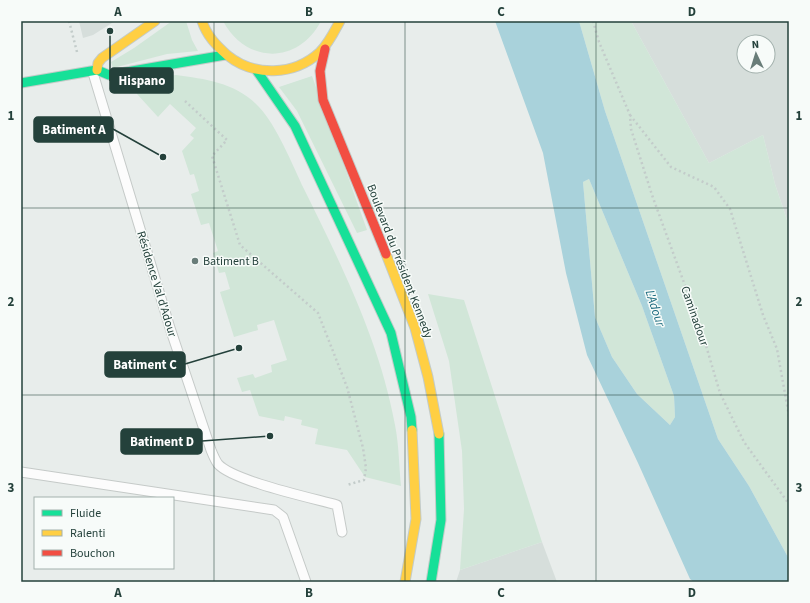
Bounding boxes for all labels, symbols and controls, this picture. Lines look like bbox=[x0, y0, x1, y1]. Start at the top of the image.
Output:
text: A bbox=[113, 3, 122, 21]
text: B bbox=[305, 3, 313, 21]
text: C bbox=[497, 3, 505, 21]
text: D bbox=[688, 3, 696, 21]
north arrow bbox=[736, 34, 776, 74]
text: N bbox=[751, 37, 760, 52]
callout: Hispano bbox=[110, 68, 173, 93]
text: Hispano bbox=[119, 72, 165, 90]
text: 1 bbox=[8, 107, 15, 125]
text: 1 bbox=[796, 107, 803, 125]
callout: Batiment A bbox=[34, 117, 113, 142]
text: Batiment A bbox=[42, 121, 106, 139]
street label: Boulevard du Président Kennedy bbox=[362, 182, 437, 341]
street label: Résidence Val d'Adour bbox=[132, 229, 181, 340]
place label: Batiment B bbox=[203, 253, 259, 270]
marker: Batiment B bbox=[190, 256, 200, 266]
street label: Caminadour bbox=[676, 284, 713, 349]
water label: L'Adour bbox=[641, 287, 670, 330]
text: 2 bbox=[8, 293, 15, 311]
text: 2 bbox=[796, 293, 803, 311]
callout: Batiment C bbox=[105, 352, 185, 377]
text: Batiment C bbox=[113, 356, 177, 374]
callout: Batiment D bbox=[121, 429, 202, 454]
text: Batiment D bbox=[130, 433, 194, 451]
text: 3 bbox=[8, 479, 15, 497]
text: 3 bbox=[796, 479, 803, 497]
legend bbox=[34, 497, 174, 569]
text: Fluide bbox=[70, 505, 101, 522]
text: Ralenti bbox=[70, 525, 105, 542]
text: Bouchon bbox=[70, 545, 115, 562]
text: A bbox=[113, 584, 122, 602]
text: B bbox=[305, 584, 313, 602]
text: C bbox=[497, 584, 505, 602]
text: D bbox=[688, 584, 696, 602]

